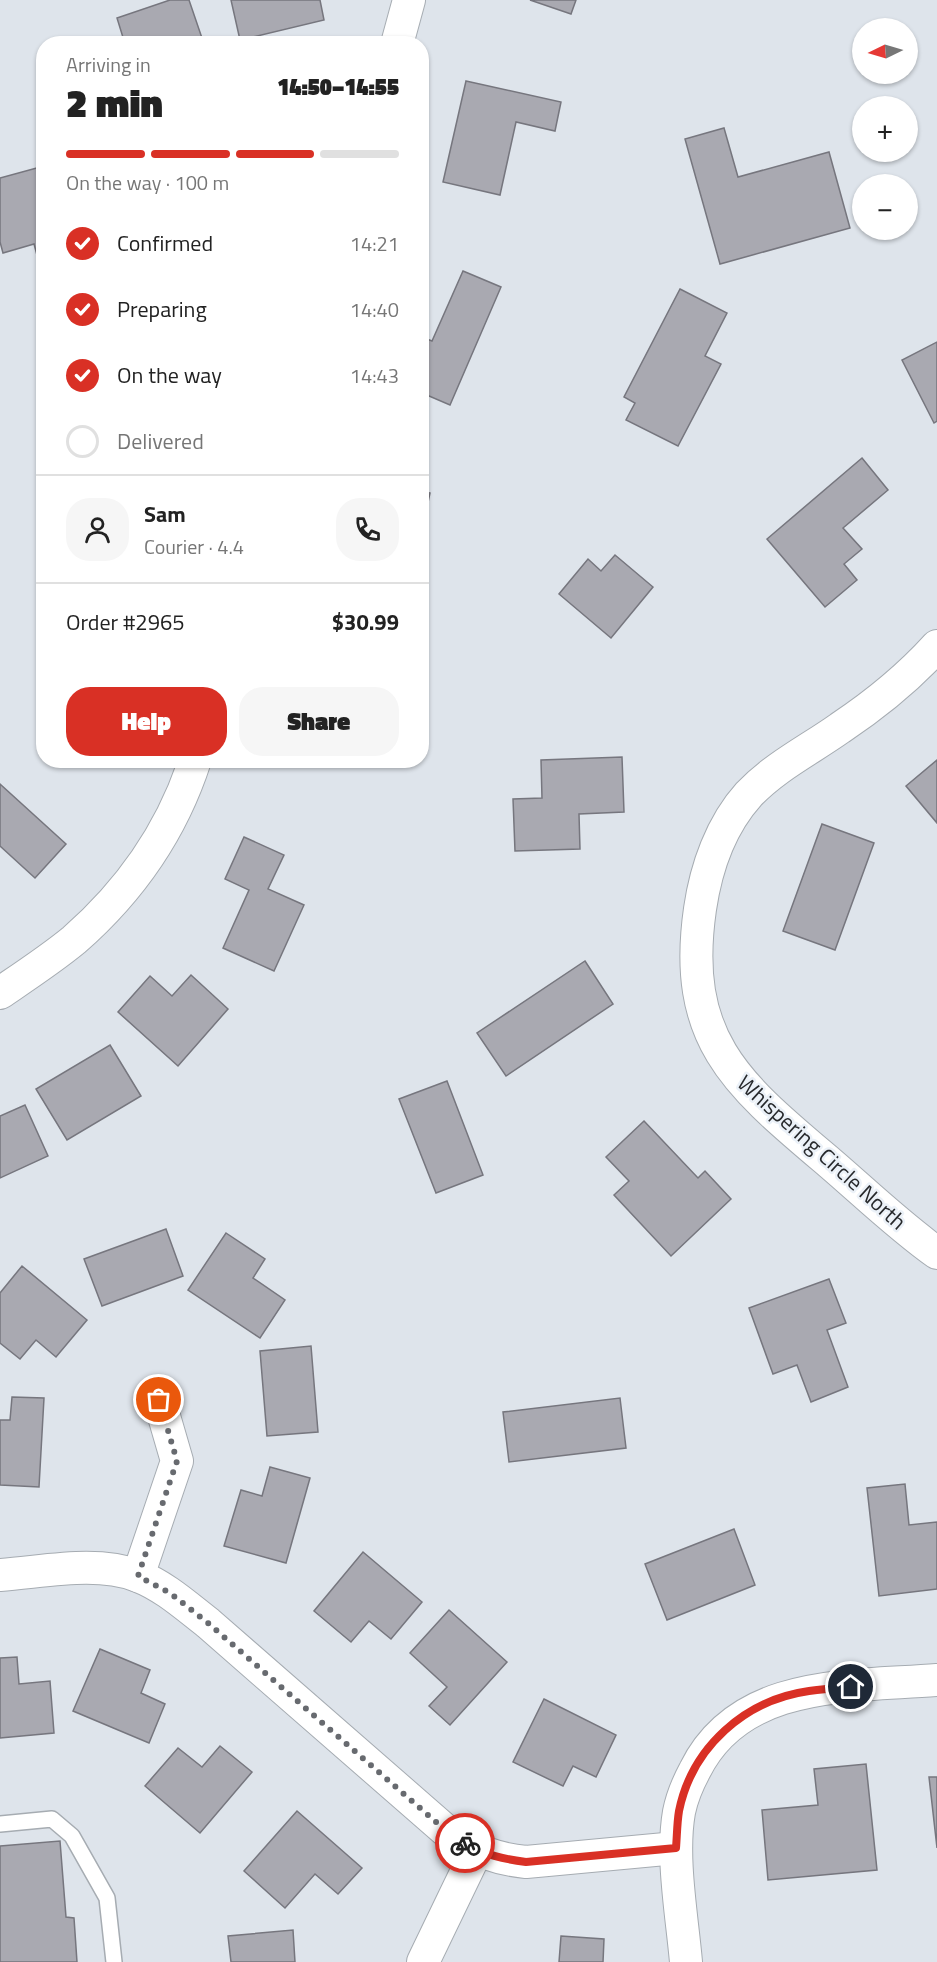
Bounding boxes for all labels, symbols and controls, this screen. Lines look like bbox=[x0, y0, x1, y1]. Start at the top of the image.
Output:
north arrow bbox=[852, 18, 918, 84]
map controls bbox=[852, 18, 918, 240]
text: Arriving in bbox=[66, 49, 151, 80]
text: 14:50–14:55 bbox=[277, 70, 399, 104]
text: 2 min bbox=[66, 73, 163, 132]
button: + bbox=[852, 96, 918, 162]
text: On the way · 100 m bbox=[66, 167, 229, 198]
button: − bbox=[852, 174, 918, 240]
text: Confirmed bbox=[117, 226, 213, 260]
icon: check bbox=[66, 227, 99, 260]
text: 14:21 bbox=[350, 228, 399, 259]
text: Preparing bbox=[117, 292, 207, 326]
icon: check bbox=[66, 293, 99, 326]
text: 14:40 bbox=[350, 294, 399, 325]
text: On the way bbox=[117, 358, 222, 392]
icon: check bbox=[66, 359, 99, 392]
text: 14:43 bbox=[350, 360, 399, 391]
text: Delivered bbox=[117, 424, 204, 458]
text: Sam bbox=[144, 497, 186, 531]
button: person bbox=[66, 498, 129, 561]
button: phone bbox=[336, 498, 399, 561]
text: Courier · 4.4 bbox=[144, 531, 244, 562]
text: Order #2965 bbox=[66, 605, 185, 639]
text: $30.99 bbox=[332, 605, 399, 639]
button: Help bbox=[66, 687, 227, 756]
button: Share bbox=[239, 687, 399, 756]
street label: Whispering Circle North bbox=[730, 1067, 914, 1237]
pin bbox=[133, 1374, 184, 1425]
icon: bag bbox=[142, 1383, 175, 1416]
pin bbox=[825, 1661, 876, 1712]
icon: home bbox=[834, 1670, 867, 1703]
courier bbox=[435, 1813, 495, 1873]
icon: bike bbox=[449, 1827, 482, 1860]

